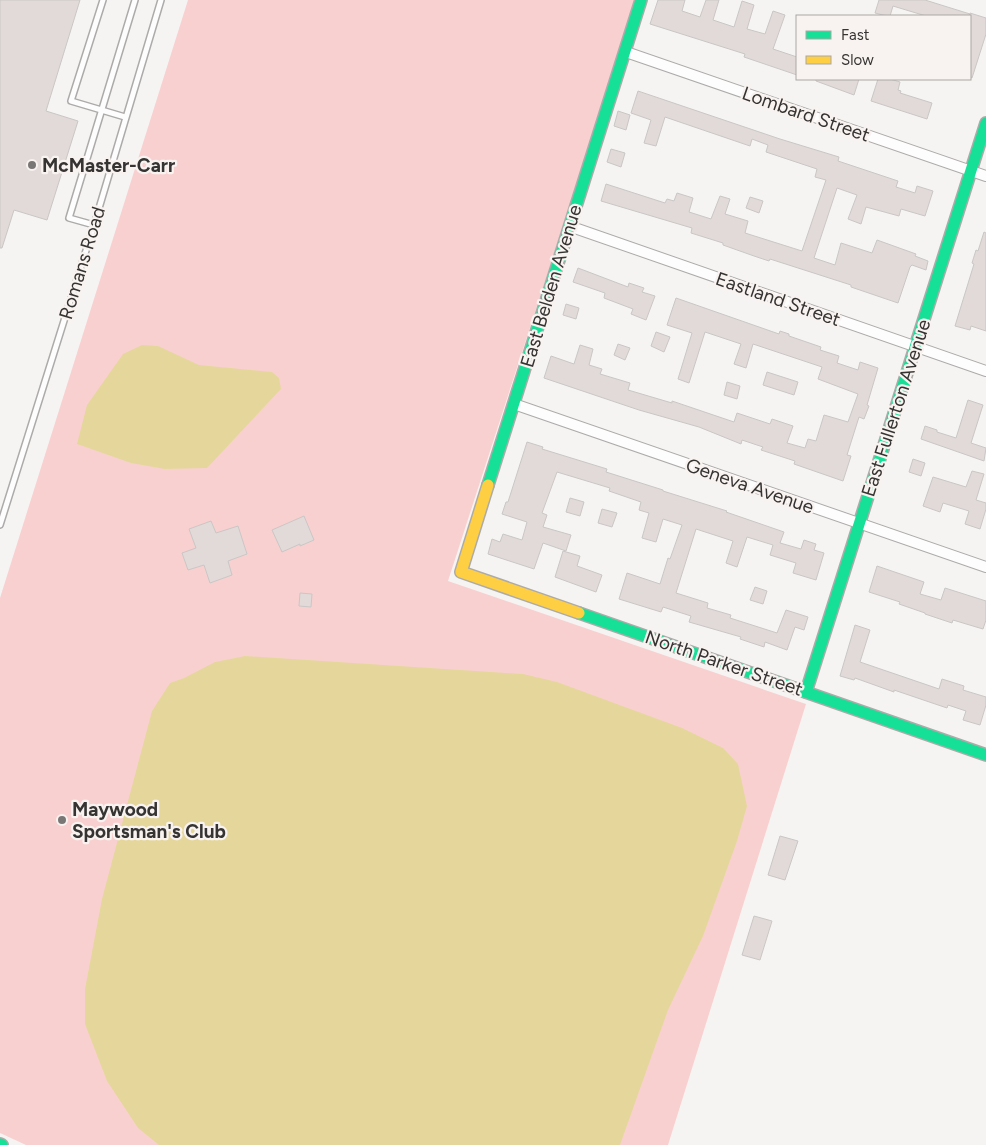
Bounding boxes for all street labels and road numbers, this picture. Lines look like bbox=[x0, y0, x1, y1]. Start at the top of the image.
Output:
street label: Lombard Street bbox=[739, 81, 873, 147]
street label: East Belden Avenue bbox=[515, 202, 587, 370]
street label: Romans Road bbox=[54, 204, 110, 322]
street label: Eastland Street bbox=[713, 267, 843, 331]
street label: East Fullerton Avenue bbox=[856, 316, 936, 500]
street label: Geneva Avenue bbox=[683, 453, 817, 519]
street label: North Parker Street bbox=[642, 625, 806, 701]

